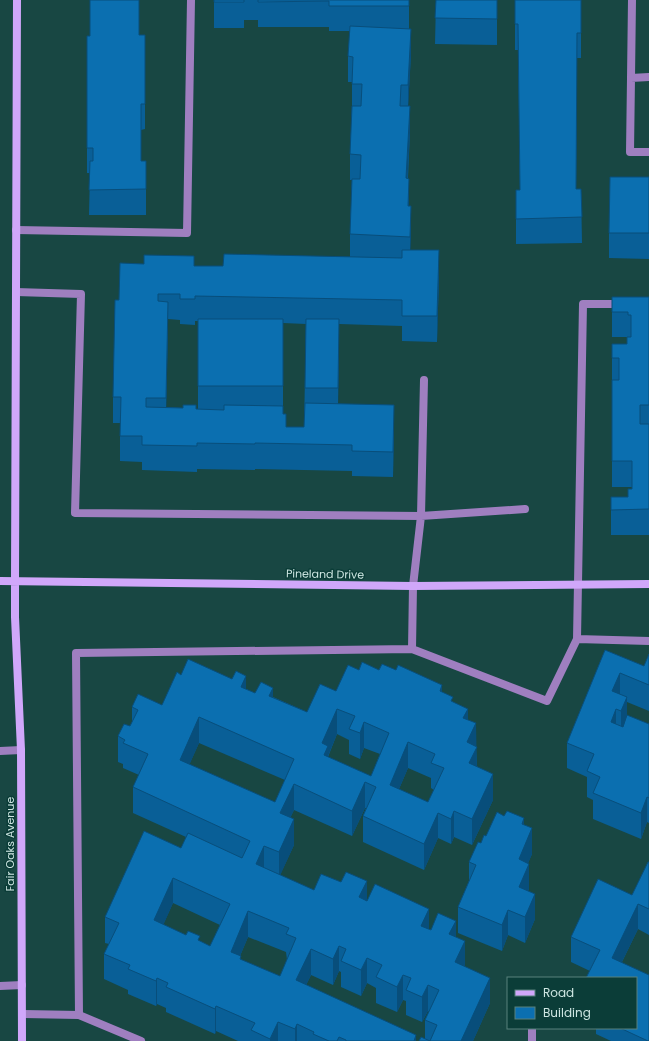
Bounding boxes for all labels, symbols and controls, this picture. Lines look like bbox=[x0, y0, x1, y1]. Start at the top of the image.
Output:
street label: Pineland Drive bbox=[286, 565, 364, 583]
street label: Fair Oaks Avenue bbox=[2, 797, 18, 891]
legend bbox=[507, 977, 637, 1029]
text: Road bbox=[543, 984, 574, 1001]
text: Building bbox=[543, 1004, 591, 1021]

